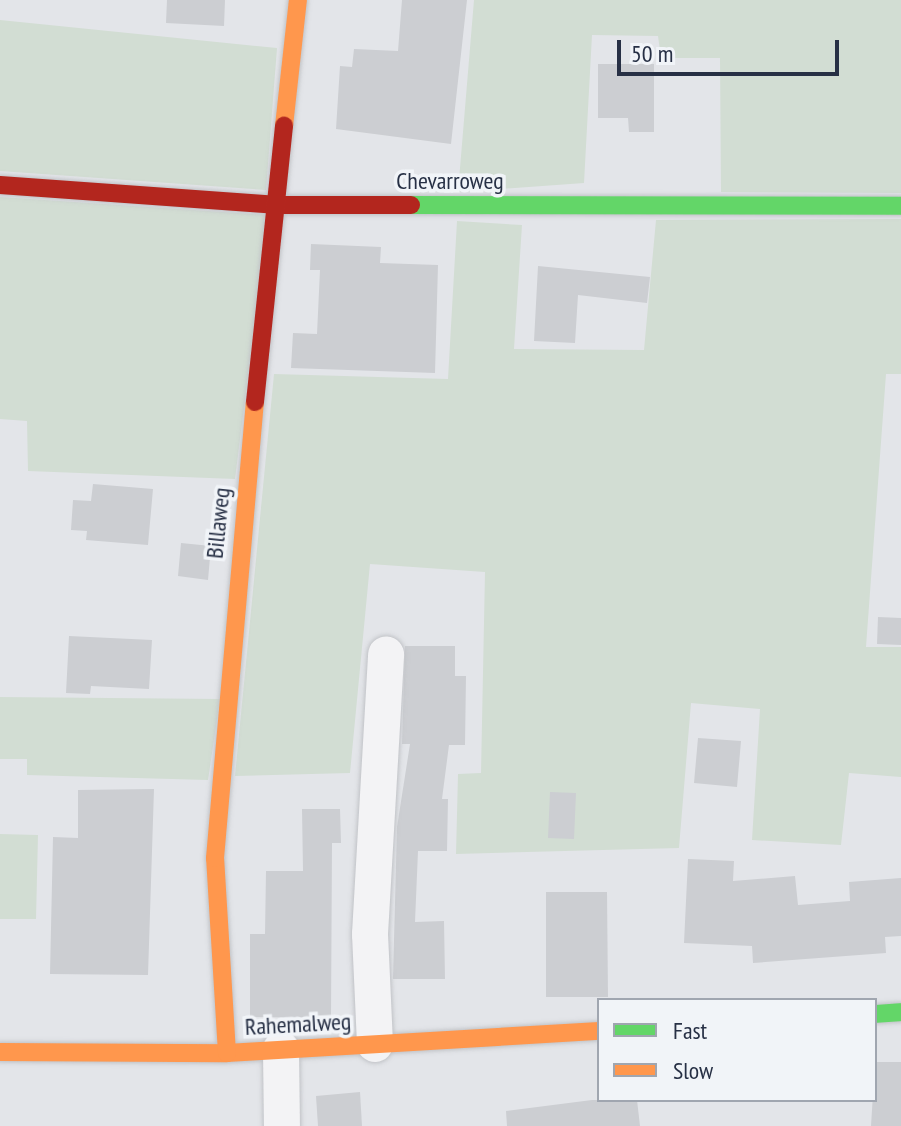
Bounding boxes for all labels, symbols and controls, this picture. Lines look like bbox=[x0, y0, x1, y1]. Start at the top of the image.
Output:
scale bar bbox=[621, 24, 843, 74]
text: 50 m bbox=[631, 38, 673, 69]
street label: Chevarroweg bbox=[396, 167, 504, 195]
street label: Billaweg bbox=[200, 486, 236, 560]
legend bbox=[597, 998, 877, 1102]
street label: Rahemalweg bbox=[244, 1007, 352, 1041]
text: Fast bbox=[673, 1015, 707, 1046]
text: Slow bbox=[673, 1055, 713, 1086]

